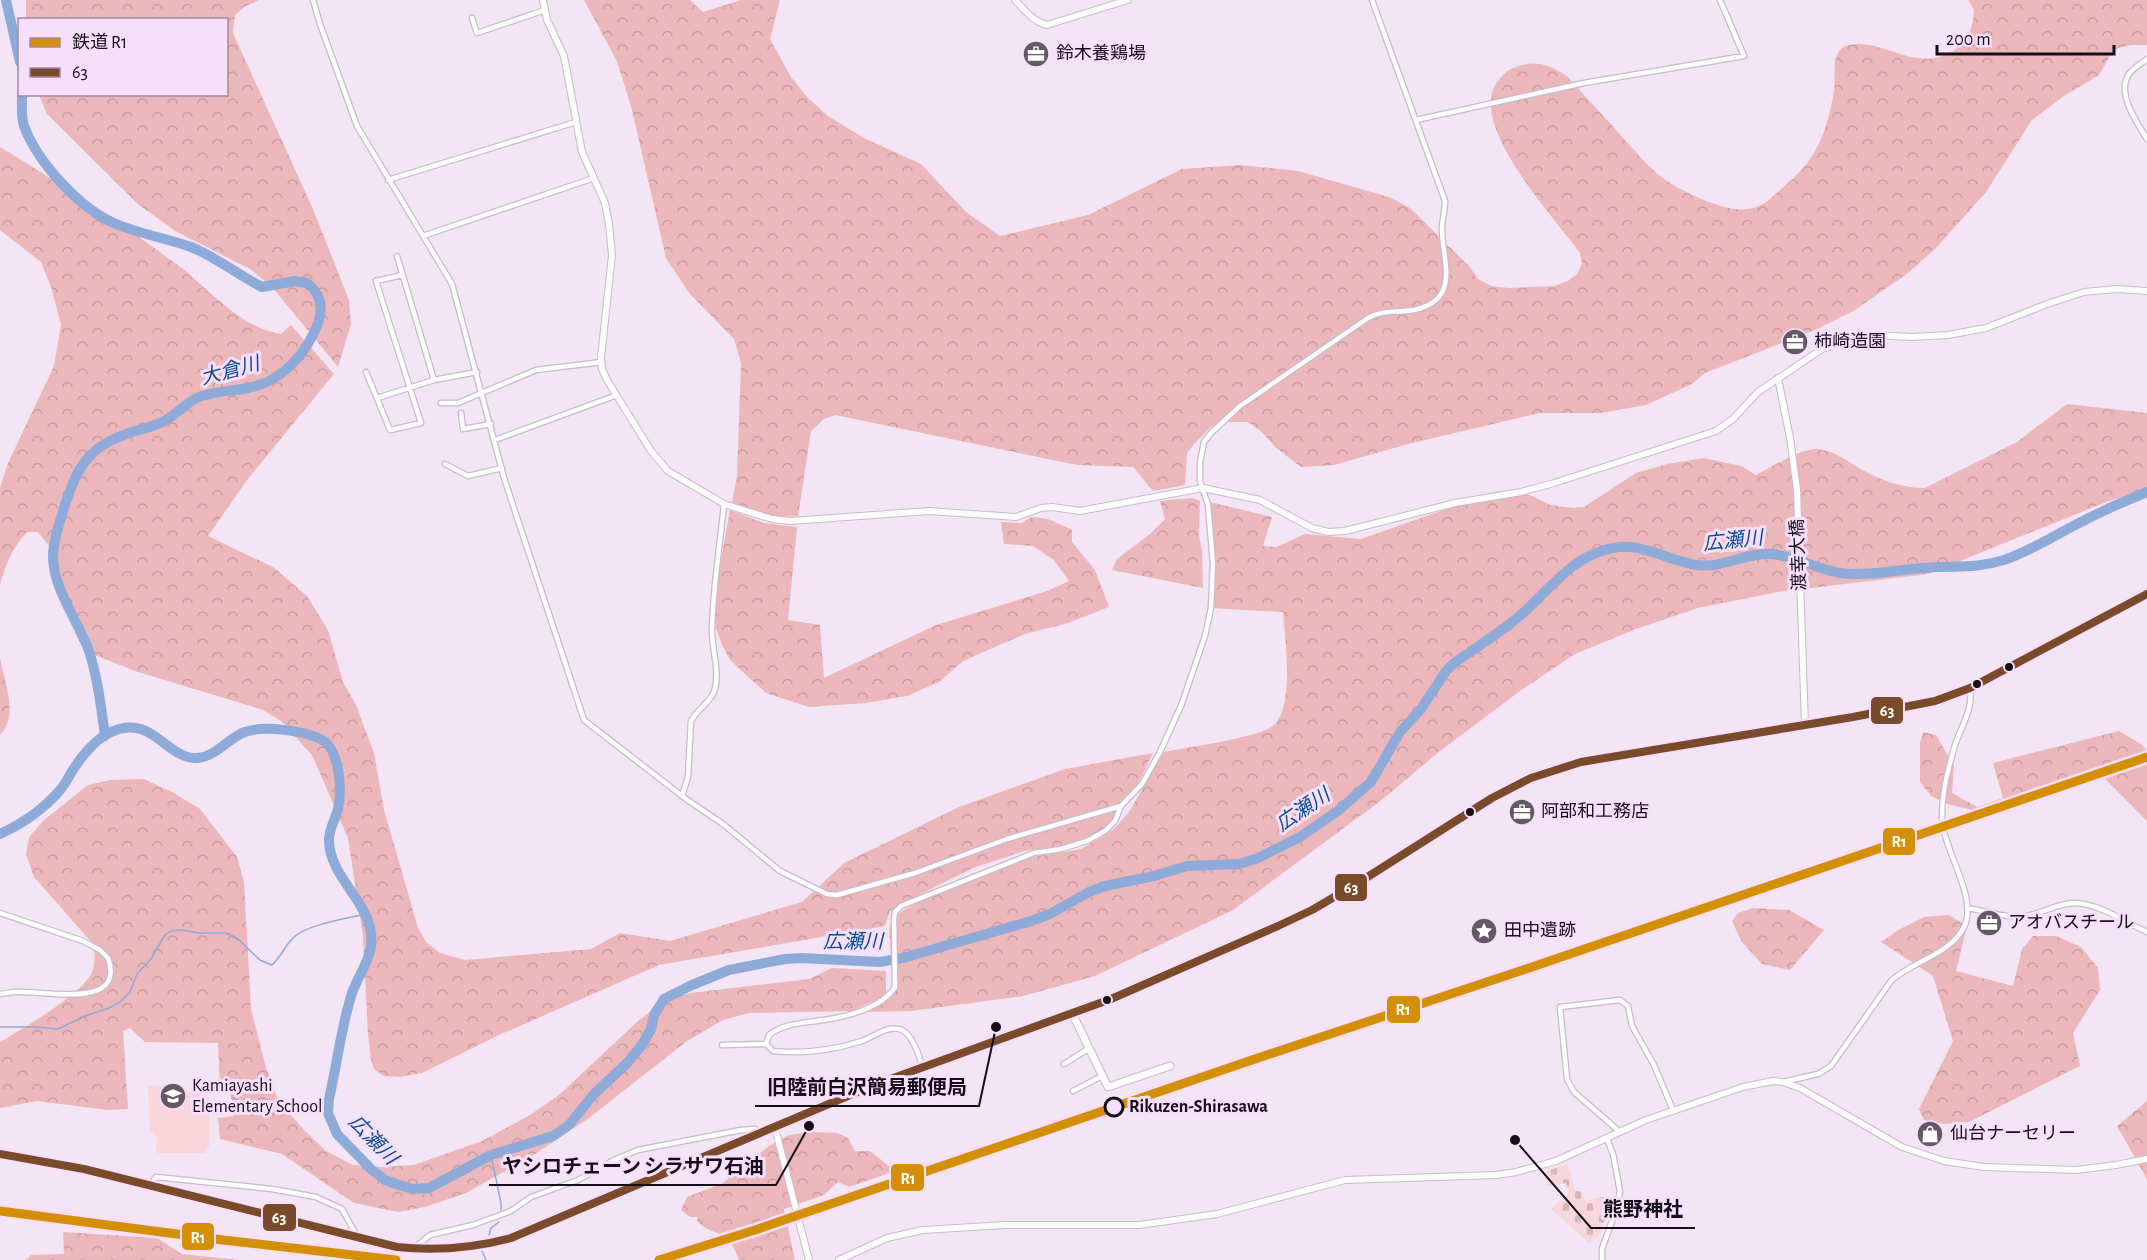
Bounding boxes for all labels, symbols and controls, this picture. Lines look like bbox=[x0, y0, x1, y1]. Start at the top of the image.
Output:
legend bbox=[18, 18, 228, 96]
scale bar bbox=[1937, 18, 2114, 56]
text: 200 m bbox=[1946, 31, 1991, 49]
text: 鉄道 R1 bbox=[72, 32, 127, 52]
office icon: 鈴木養鶏場 bbox=[1021, 39, 1051, 69]
place label: 鈴木養鶏場 bbox=[1056, 43, 1146, 63]
text: 63 bbox=[72, 64, 88, 82]
office icon: 柿崎造園 bbox=[1780, 327, 1810, 357]
place label: 柿崎造園 bbox=[1814, 332, 1886, 351]
water label: 大倉川 bbox=[198, 352, 263, 388]
street label: 渡幸大橋 bbox=[1788, 519, 1809, 591]
water label: 広瀬川 bbox=[1702, 527, 1766, 554]
unlabelled marker bbox=[2003, 661, 2015, 673]
unlabelled marker bbox=[1971, 678, 1983, 690]
line badge: 63 bbox=[1870, 696, 1904, 725]
text: 63 bbox=[1880, 703, 1894, 719]
water label: 広瀬川 bbox=[1272, 783, 1335, 835]
office icon: 阿部和工務店 bbox=[1507, 797, 1537, 827]
place label: 阿部和工務店 bbox=[1541, 801, 1649, 821]
unlabelled marker bbox=[1464, 806, 1476, 818]
line badge: R1 bbox=[1882, 827, 1916, 856]
text: R1 bbox=[1891, 834, 1907, 850]
line badge: 63 bbox=[1334, 873, 1368, 902]
text: 63 bbox=[1344, 880, 1358, 896]
office icon: アオバスチール bbox=[1974, 908, 2004, 938]
place label: アオバスチール bbox=[2008, 913, 2134, 932]
place icon: 田中遺跡 bbox=[1469, 916, 1499, 946]
place label: 田中遺跡 bbox=[1504, 921, 1576, 940]
water label: 広瀬川 bbox=[823, 931, 885, 952]
unlabelled marker bbox=[1101, 994, 1113, 1006]
line badge: R1 bbox=[1386, 995, 1421, 1024]
text: R1 bbox=[1395, 1002, 1411, 1018]
callout: 旧陸前白沢簡易郵便局 bbox=[755, 1068, 979, 1106]
text: 旧陸前白沢簡易郵便局 bbox=[767, 1076, 967, 1098]
place label: Kamiayashi Elementary School bbox=[192, 1077, 323, 1116]
school or university icon: Kamiayashi Elementary School bbox=[158, 1081, 188, 1111]
marker: Rikuzen-Shirasawa bbox=[1104, 1097, 1124, 1117]
place label: Rikuzen-Shirasawa bbox=[1129, 1098, 1268, 1116]
water label: 広瀬川 bbox=[345, 1111, 403, 1170]
shop icon: 仙台ナーセリー bbox=[1915, 1119, 1945, 1149]
place label: 仙台ナーセリー bbox=[1950, 1123, 2076, 1143]
callout: ヤシロチェーン シラサワ石油 bbox=[489, 1147, 776, 1185]
text: ヤシロチェーン シラサワ石油 bbox=[502, 1156, 764, 1177]
line badge: R1 bbox=[890, 1163, 925, 1192]
text: R1 bbox=[900, 1171, 916, 1187]
callout: 熊野神社 bbox=[1591, 1190, 1695, 1228]
text: 熊野神社 bbox=[1603, 1198, 1683, 1220]
line badge: 63 bbox=[262, 1203, 297, 1232]
text: 63 bbox=[272, 1210, 286, 1226]
line badge: R1 bbox=[181, 1222, 215, 1251]
text: R1 bbox=[190, 1230, 206, 1246]

